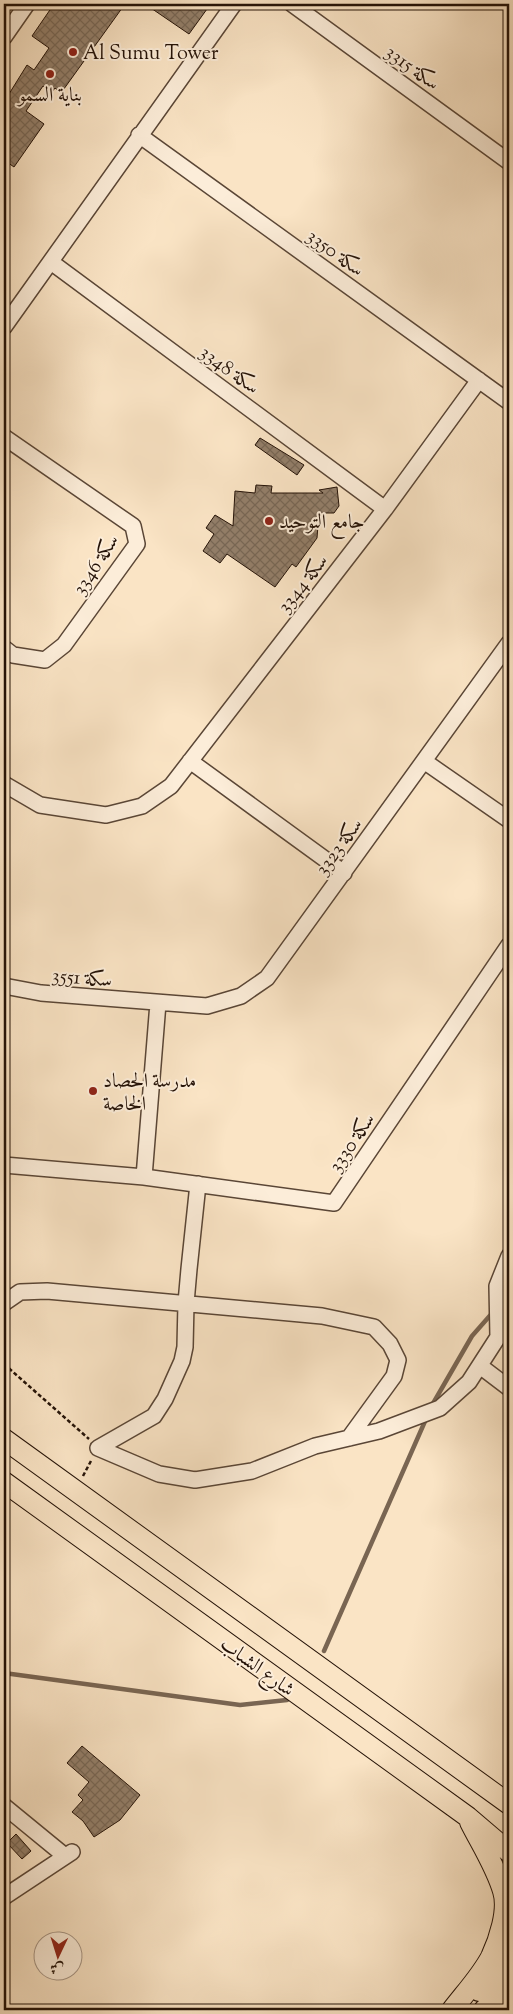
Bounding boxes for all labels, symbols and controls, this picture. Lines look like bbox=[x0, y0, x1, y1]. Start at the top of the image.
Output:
street label: سكة 3315 bbox=[378, 39, 445, 99]
place label: Al Sumu Tower bbox=[83, 40, 219, 69]
marker: Al Sumu Tower bbox=[67, 46, 79, 58]
marker: بناية السمو bbox=[44, 68, 56, 80]
place label: بناية السمو bbox=[16, 82, 82, 111]
street label: سكة 3350 bbox=[300, 223, 369, 285]
street label: سكة 3348 bbox=[193, 339, 265, 403]
place label: جامع التوحيد bbox=[279, 509, 365, 539]
marker: جامع التوحيد bbox=[263, 515, 275, 527]
street label: سكة 3346 bbox=[67, 529, 128, 602]
street label: سكة 3344 bbox=[272, 549, 336, 620]
street label: سكة 3323 bbox=[309, 813, 371, 882]
street label: سكة 3551 bbox=[50, 962, 113, 997]
place label: مدرسة الحصاد الخاصة bbox=[103, 1068, 196, 1120]
marker: مدرسة الحصاد الخاصة bbox=[87, 1085, 99, 1097]
street label: سكة 3330 bbox=[323, 1108, 384, 1179]
street label: شارع الشباب bbox=[213, 1631, 300, 1706]
north arrow bbox=[32, 1932, 82, 1982]
text: ش bbox=[49, 1957, 65, 1977]

